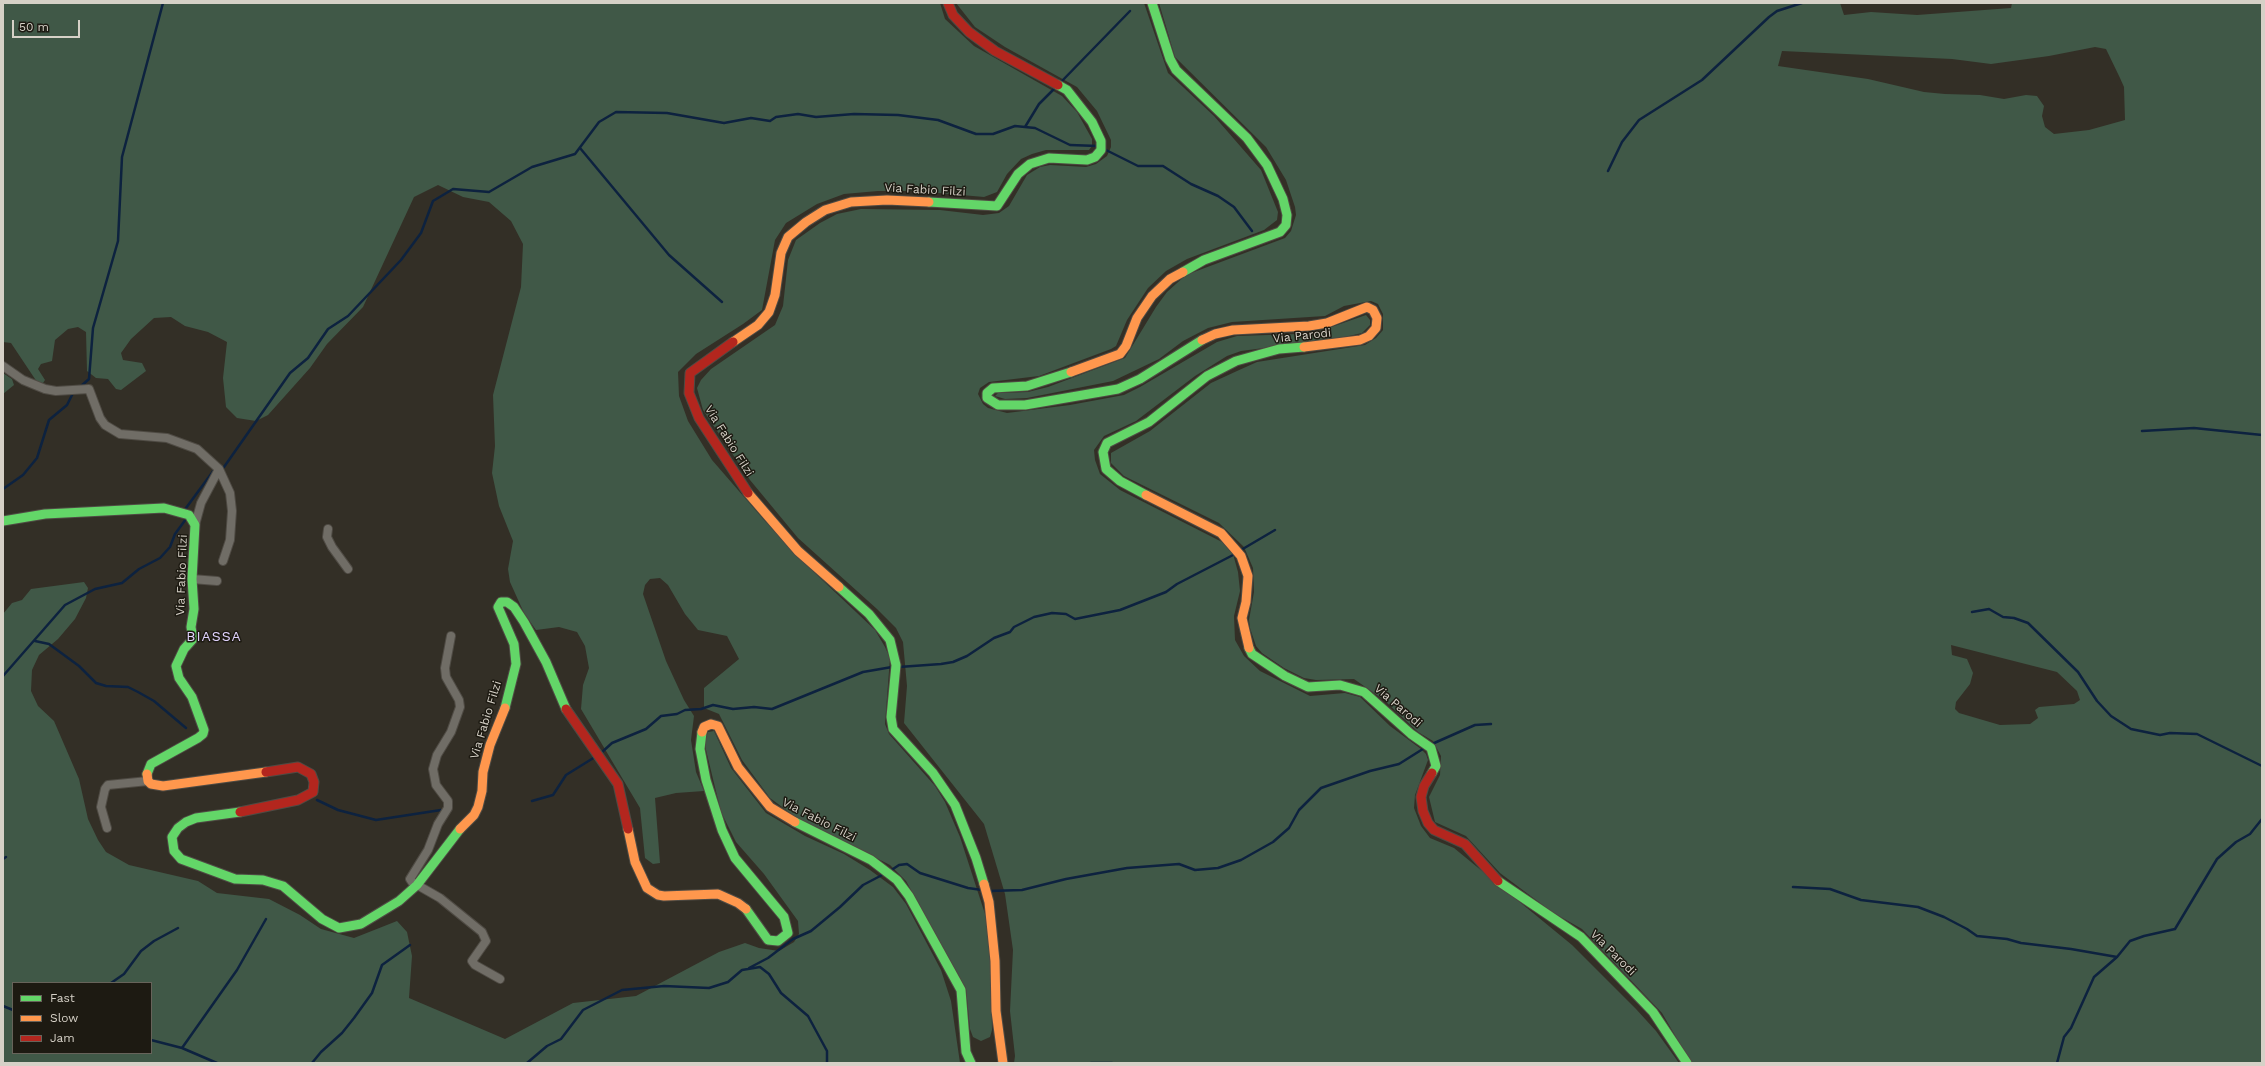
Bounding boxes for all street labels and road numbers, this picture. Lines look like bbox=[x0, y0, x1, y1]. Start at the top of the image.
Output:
street label: Via Fabio Filzi bbox=[884, 181, 966, 199]
street label: Via Parodi bbox=[1272, 326, 1332, 346]
street label: Via Fabio Filzi bbox=[701, 403, 757, 479]
street label: Via Fabio Filzi bbox=[173, 534, 191, 616]
street label: Via Fabio Filzi bbox=[467, 679, 505, 761]
street label: Via Parodi bbox=[1371, 681, 1425, 731]
street label: Via Fabio Filzi bbox=[780, 795, 858, 845]
street label: Via Parodi bbox=[1587, 927, 1639, 979]

